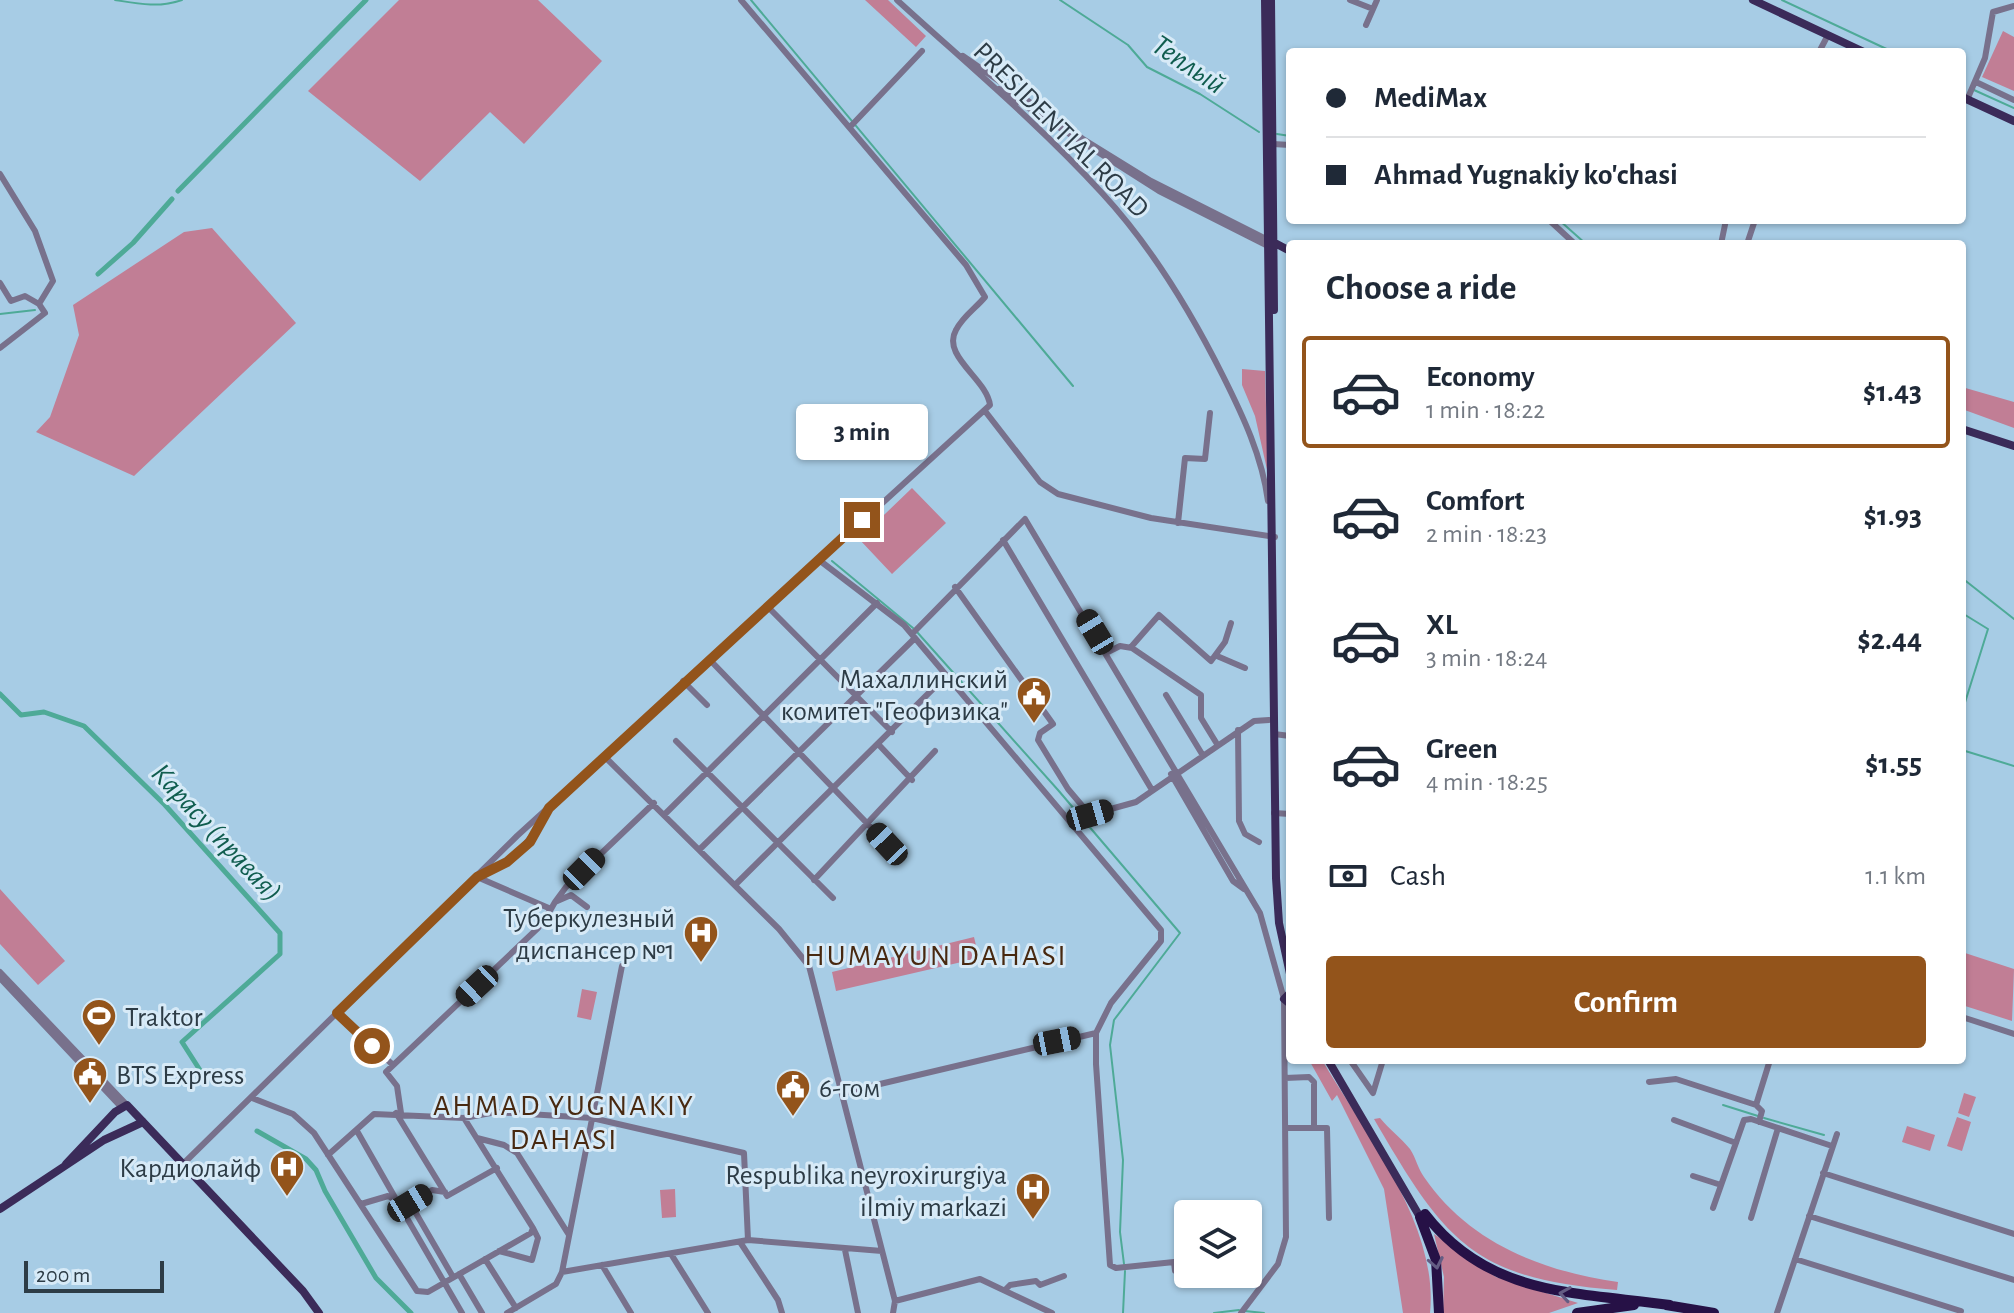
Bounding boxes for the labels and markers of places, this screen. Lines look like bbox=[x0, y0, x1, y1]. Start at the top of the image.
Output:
place label: Махаллинский комитет "Геофизика" bbox=[781, 666, 1008, 726]
public building icon: Махаллинский комитет "Геофизика" bbox=[1015, 675, 1053, 725]
place label: Туберкулезный диспансер №1 bbox=[503, 905, 675, 965]
hospital icon: Туберкулезный диспансер №1 bbox=[682, 914, 720, 964]
sports icon: Traktor bbox=[80, 997, 118, 1047]
place label: Traktor bbox=[125, 1004, 202, 1032]
public building icon: BTS Express bbox=[71, 1055, 109, 1105]
place label: BTS Express bbox=[116, 1062, 244, 1090]
public building icon: 6-гом bbox=[774, 1068, 812, 1118]
place label: 6-гом bbox=[819, 1075, 880, 1103]
hospital icon: Кардиолайф bbox=[268, 1148, 306, 1198]
place label: Кардиолайф bbox=[119, 1155, 261, 1183]
place label: Respublika neyroxirurgiya ilmiy markazi bbox=[725, 1162, 1007, 1222]
hospital icon: Respublika neyroxirurgiya ilmiy markazi bbox=[1014, 1171, 1052, 1221]

